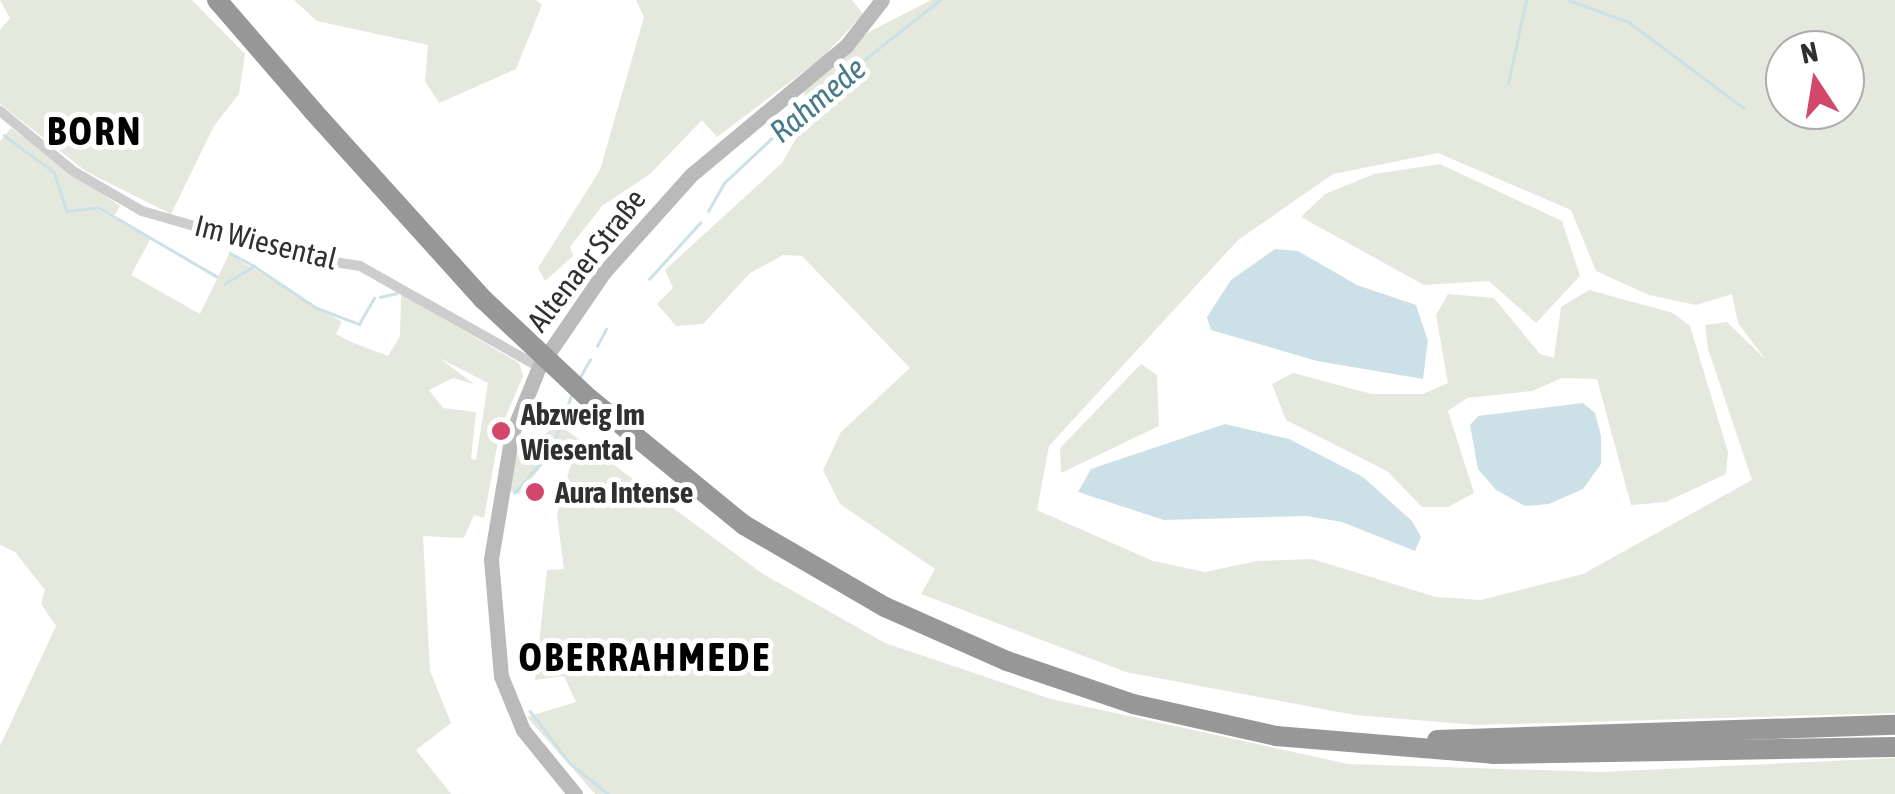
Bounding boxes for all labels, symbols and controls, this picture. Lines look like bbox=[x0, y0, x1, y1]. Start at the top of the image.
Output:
north arrow bbox=[1765, 30, 1865, 130]
text: N bbox=[1798, 35, 1821, 70]
water label: Rahmede bbox=[762, 49, 874, 151]
district label: BORN bbox=[47, 107, 143, 155]
street label: Altenaer Straße bbox=[519, 182, 653, 338]
street label: Im Wiesental bbox=[191, 207, 341, 277]
place label: Abzweig Im Wiesental bbox=[521, 396, 645, 466]
marker: Abzweig Im Wiesental bbox=[490, 420, 512, 442]
place label: Aura Intense bbox=[555, 474, 693, 510]
marker: Aura Intense bbox=[524, 481, 546, 503]
district label: OBERRAHMEDE bbox=[519, 633, 771, 681]

